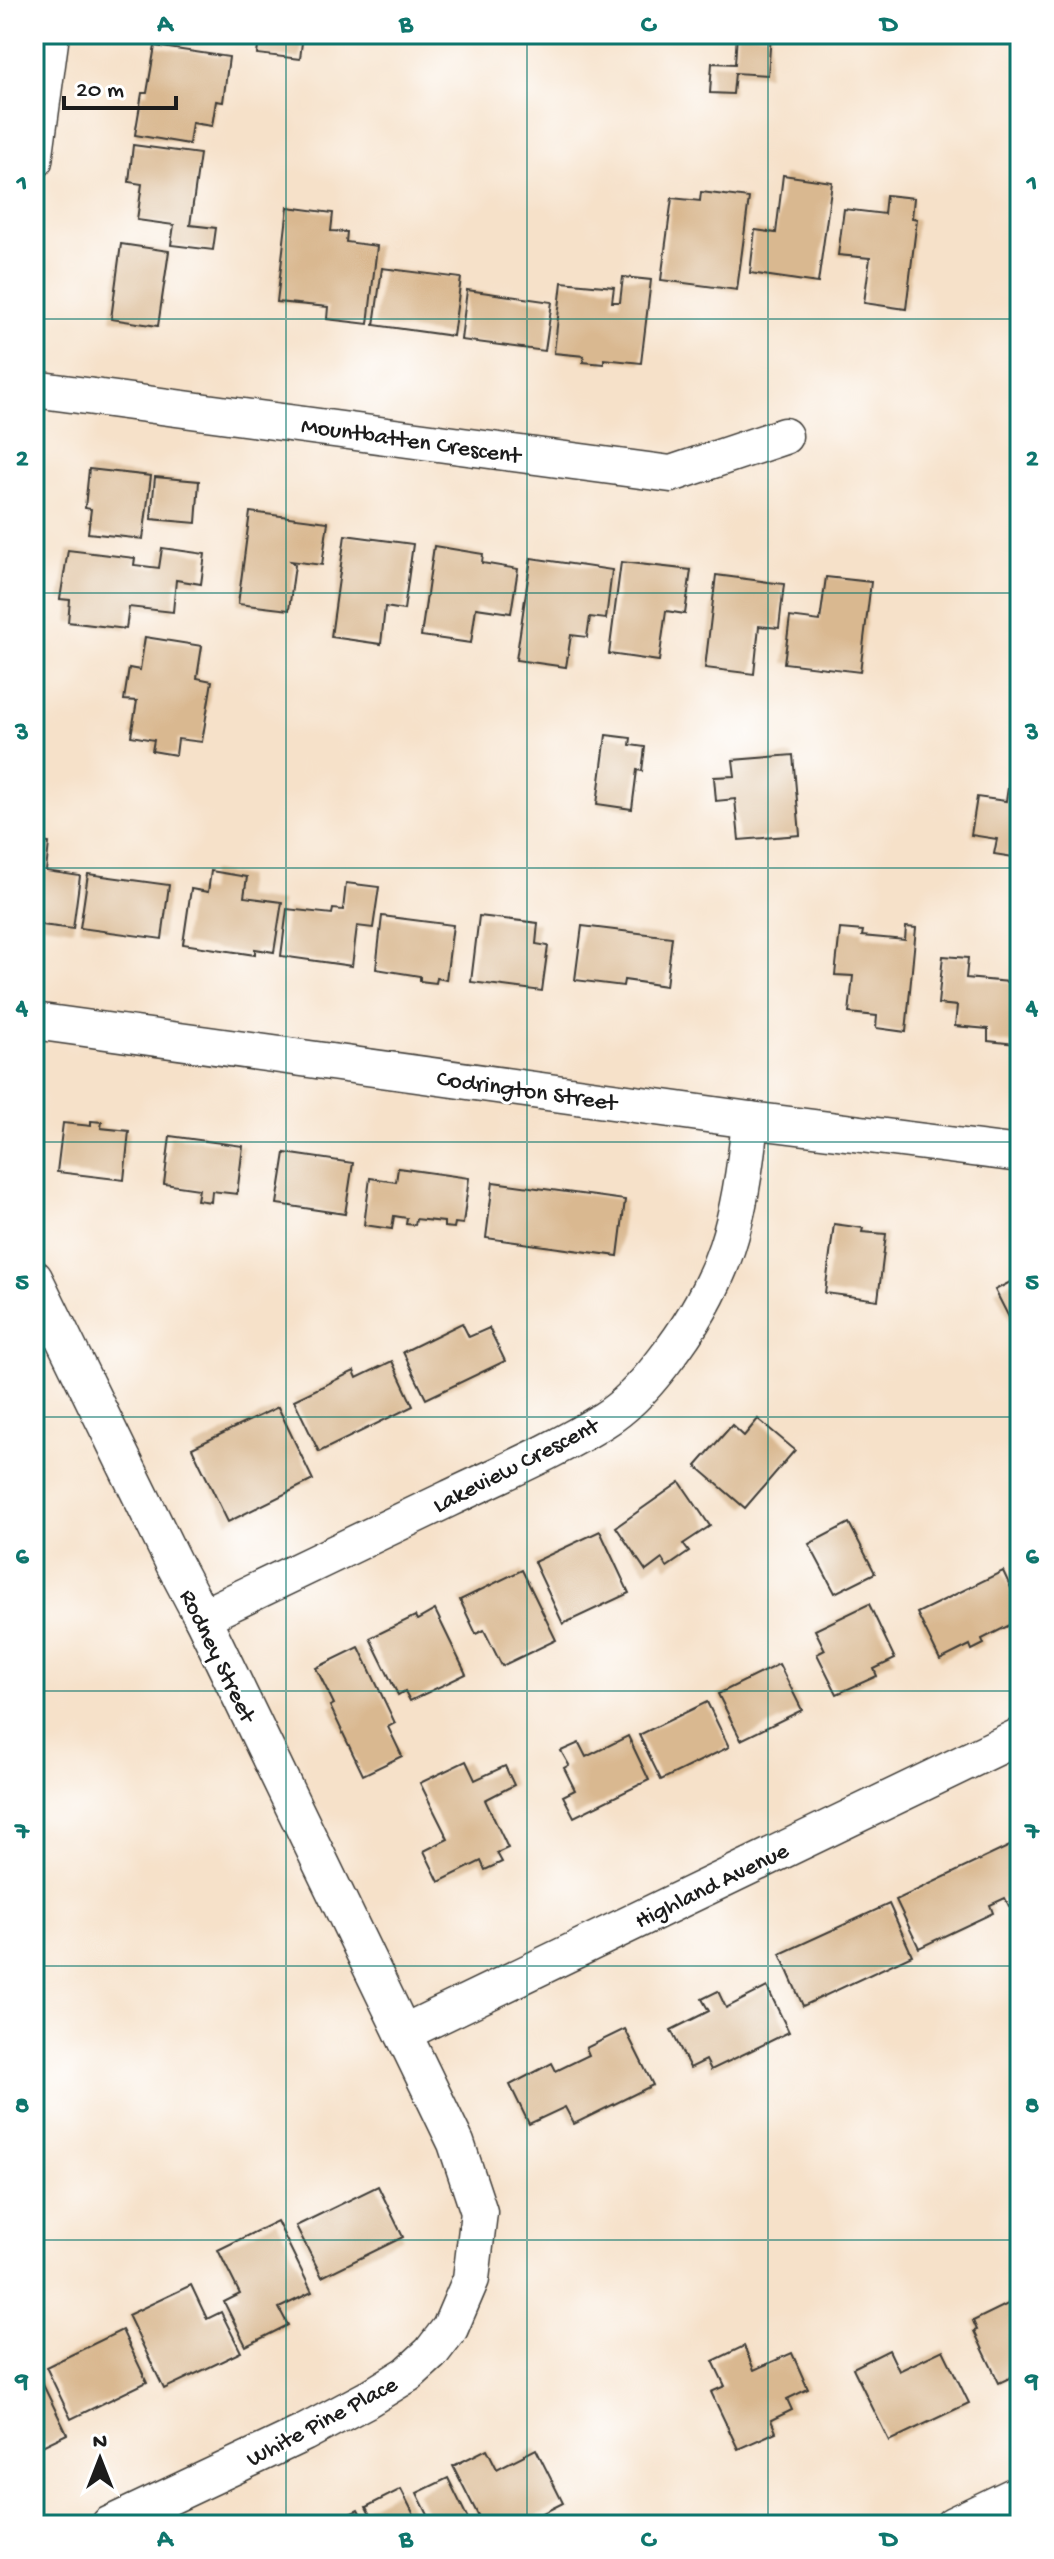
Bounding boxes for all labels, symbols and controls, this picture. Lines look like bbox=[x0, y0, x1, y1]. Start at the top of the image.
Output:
text: A bbox=[156, 11, 174, 42]
text: B bbox=[398, 11, 414, 42]
text: C bbox=[641, 11, 658, 42]
text: D bbox=[879, 11, 899, 42]
scale bar bbox=[64, 60, 176, 110]
text: 20 m bbox=[76, 77, 124, 106]
text: 1 bbox=[16, 170, 27, 201]
text: 1 bbox=[1026, 170, 1037, 201]
street label: Mountbatten Crescent bbox=[299, 413, 524, 473]
text: 2 bbox=[16, 445, 29, 476]
text: 2 bbox=[1026, 445, 1039, 476]
text: 3 bbox=[14, 719, 29, 750]
text: 3 bbox=[1024, 719, 1039, 750]
text: 4 bbox=[15, 994, 29, 1025]
text: 4 bbox=[1025, 994, 1039, 1025]
street label: Codrington Street bbox=[435, 1065, 621, 1120]
text: 5 bbox=[15, 1269, 29, 1300]
text: 5 bbox=[1025, 1269, 1039, 1300]
street label: Lakeview Crescent bbox=[429, 1412, 606, 1521]
text: 6 bbox=[15, 1543, 29, 1574]
text: 6 bbox=[1025, 1543, 1039, 1574]
street label: Rodney Street bbox=[171, 1585, 261, 1730]
text: 7 bbox=[13, 1818, 30, 1849]
text: 7 bbox=[1023, 1818, 1040, 1849]
street label: Highland Avenue bbox=[631, 1837, 795, 1937]
text: 8 bbox=[15, 2092, 29, 2123]
text: 8 bbox=[1025, 2092, 1039, 2123]
text: 9 bbox=[13, 2367, 29, 2398]
text: 9 bbox=[1023, 2367, 1039, 2398]
street label: White Pine Place bbox=[242, 2371, 404, 2475]
north arrow bbox=[60, 2419, 140, 2499]
text: N bbox=[93, 2430, 107, 2456]
text: A bbox=[156, 2526, 174, 2557]
text: B bbox=[398, 2526, 414, 2557]
text: C bbox=[641, 2526, 658, 2557]
text: D bbox=[879, 2526, 899, 2557]

